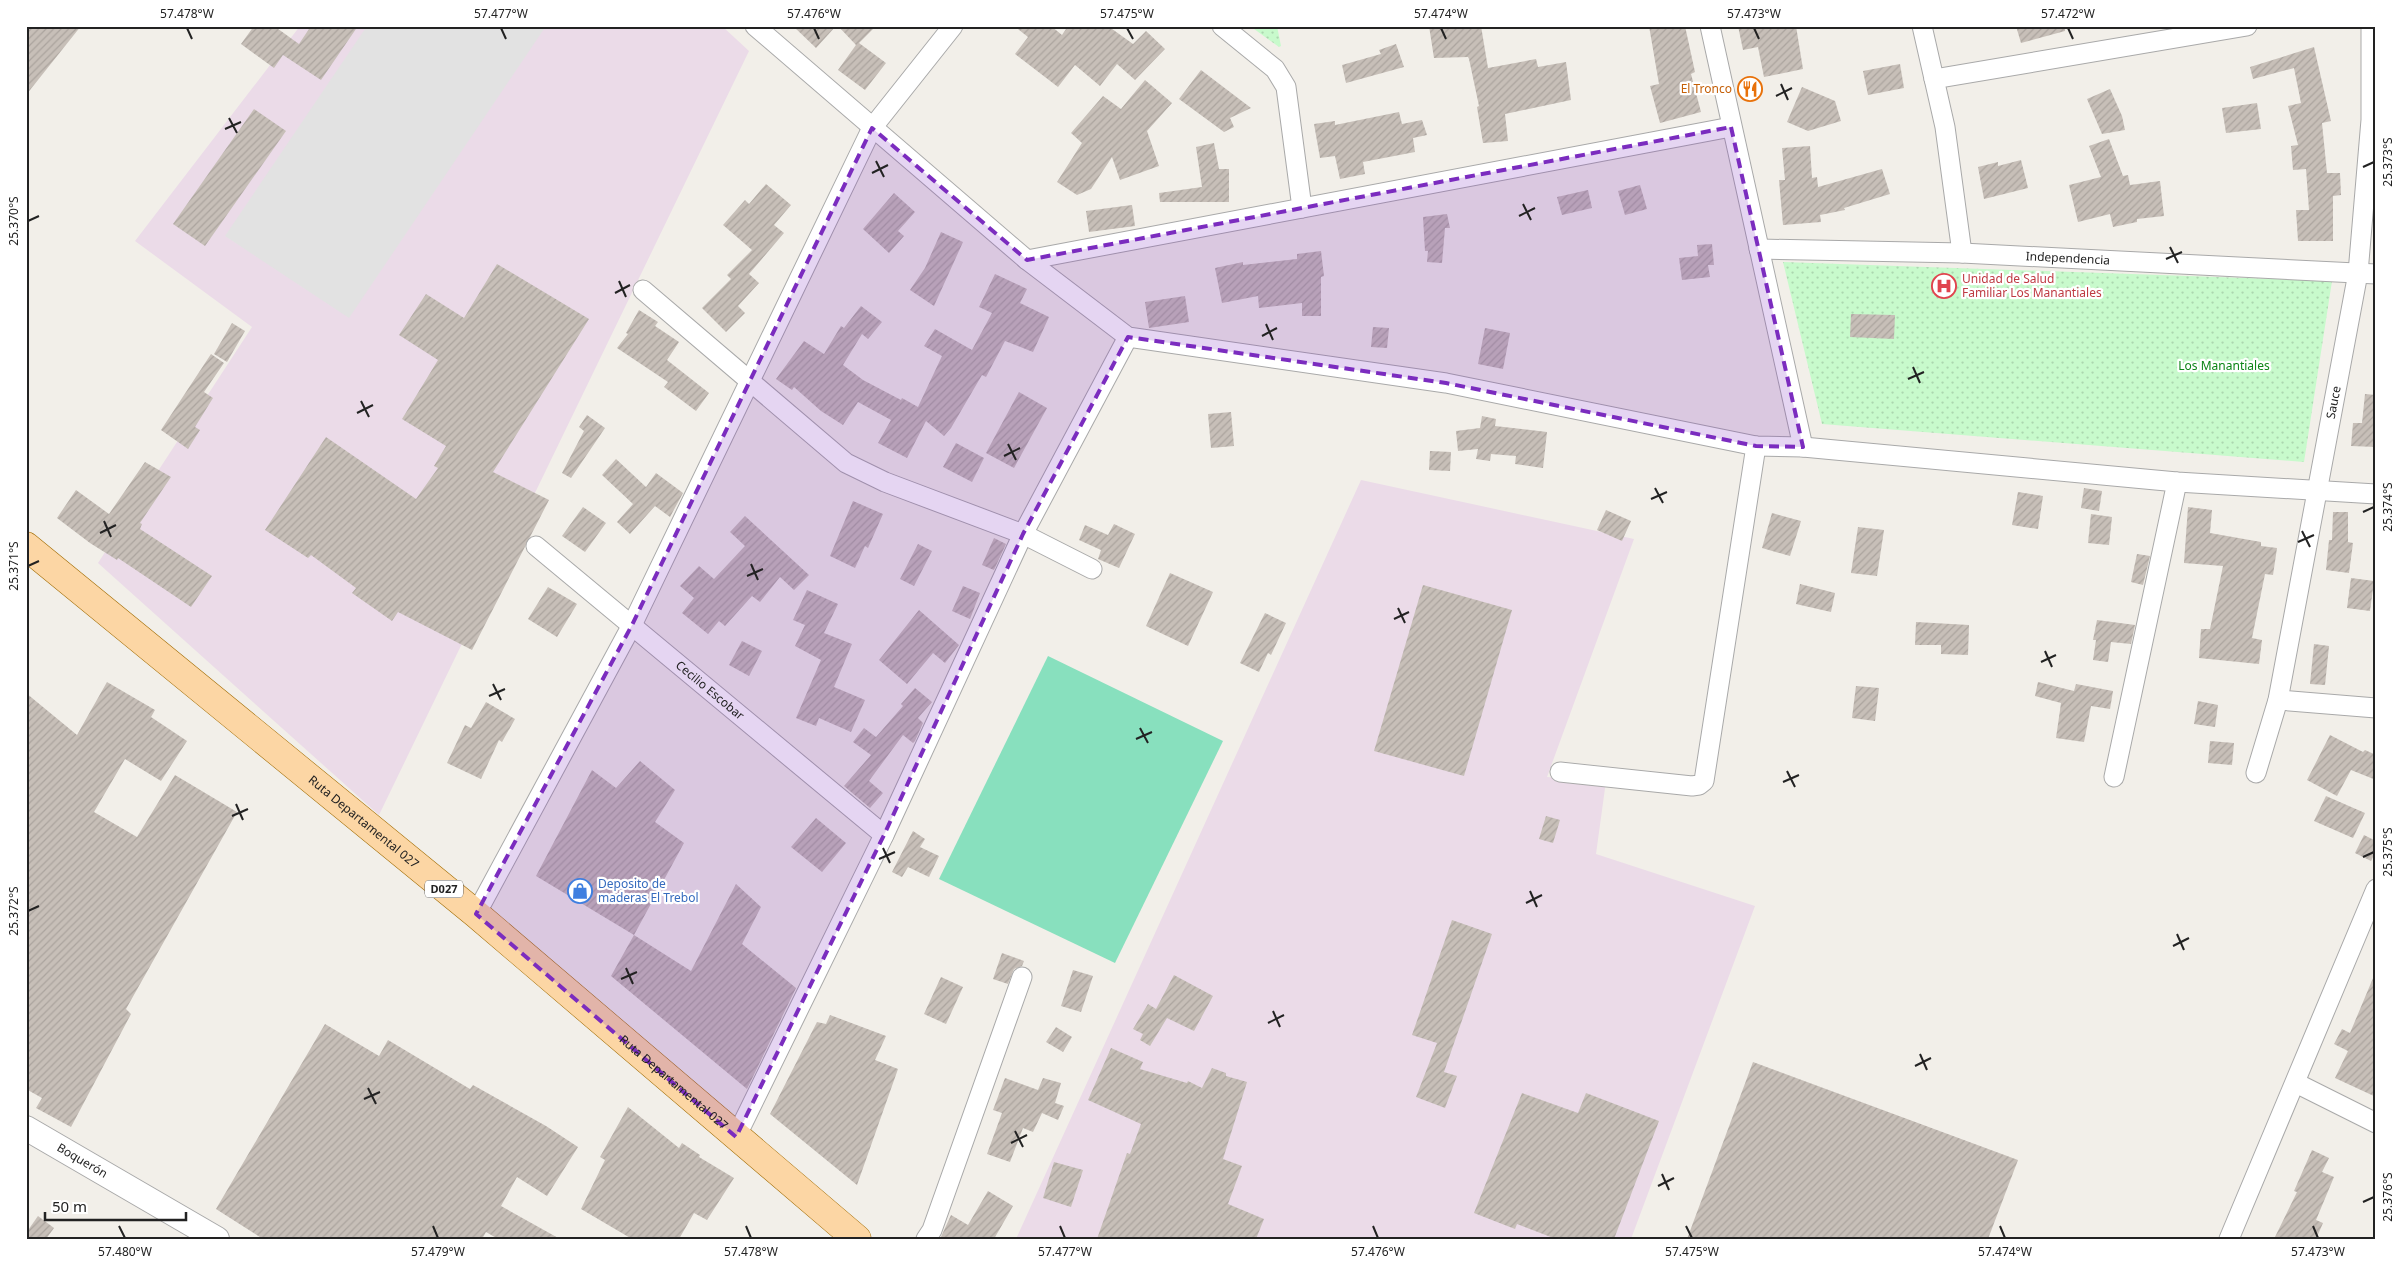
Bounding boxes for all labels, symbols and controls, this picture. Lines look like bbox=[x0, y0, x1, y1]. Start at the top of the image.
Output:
text: 57.478°W bbox=[160, 5, 214, 22]
text: 57.477°W bbox=[474, 5, 528, 22]
text: 57.476°W bbox=[787, 5, 841, 22]
text: 57.475°W bbox=[1100, 5, 1154, 22]
text: 57.474°W bbox=[1414, 5, 1468, 22]
text: 57.473°W bbox=[1727, 5, 1781, 22]
text: 57.472°W bbox=[2041, 5, 2095, 22]
restaurant icon: El Tronco bbox=[1737, 76, 1763, 102]
place label: El Tronco bbox=[1681, 80, 1732, 97]
text: 25.373°S bbox=[2379, 137, 2396, 187]
text: 25.370°S bbox=[5, 196, 22, 246]
street label: Independencia bbox=[2025, 247, 2110, 268]
place label: Unidad de Salud Familiar Los Manantiales bbox=[1962, 270, 2102, 301]
hospital icon: Unidad de Salud Familiar Los Manantiales bbox=[1931, 273, 1957, 299]
park label: Los Manantiales bbox=[2178, 357, 2270, 374]
street label: Sauce bbox=[2322, 384, 2345, 420]
text: 25.374°S bbox=[2379, 482, 2396, 532]
text: 25.371°S bbox=[5, 541, 22, 591]
street label: Cecilio Escobar bbox=[672, 656, 748, 724]
street label: Ruta Departamental 027 bbox=[305, 771, 423, 872]
text: 25.375°S bbox=[2379, 827, 2396, 877]
place label: Deposito de maderas El Trebol bbox=[598, 875, 699, 906]
shop icon: Deposito de maderas El Trebol bbox=[567, 878, 593, 904]
road number: D027 bbox=[425, 881, 463, 898]
text: 25.372°S bbox=[5, 886, 22, 936]
street label: Ruta Departamental 027 bbox=[616, 1031, 732, 1134]
street label: Boquerón bbox=[54, 1139, 111, 1182]
text: 25.376°S bbox=[2379, 1172, 2396, 1222]
scale bar bbox=[45, 1190, 186, 1222]
text: 50 m bbox=[52, 1196, 87, 1216]
text: 57.480°W bbox=[98, 1243, 152, 1260]
text: 57.479°W bbox=[411, 1243, 465, 1260]
text: 57.478°W bbox=[724, 1243, 778, 1260]
text: 57.477°W bbox=[1038, 1243, 1092, 1260]
text: 57.476°W bbox=[1351, 1243, 1405, 1260]
text: 57.475°W bbox=[1665, 1243, 1719, 1260]
text: 57.474°W bbox=[1978, 1243, 2032, 1260]
text: 57.473°W bbox=[2291, 1243, 2345, 1260]

